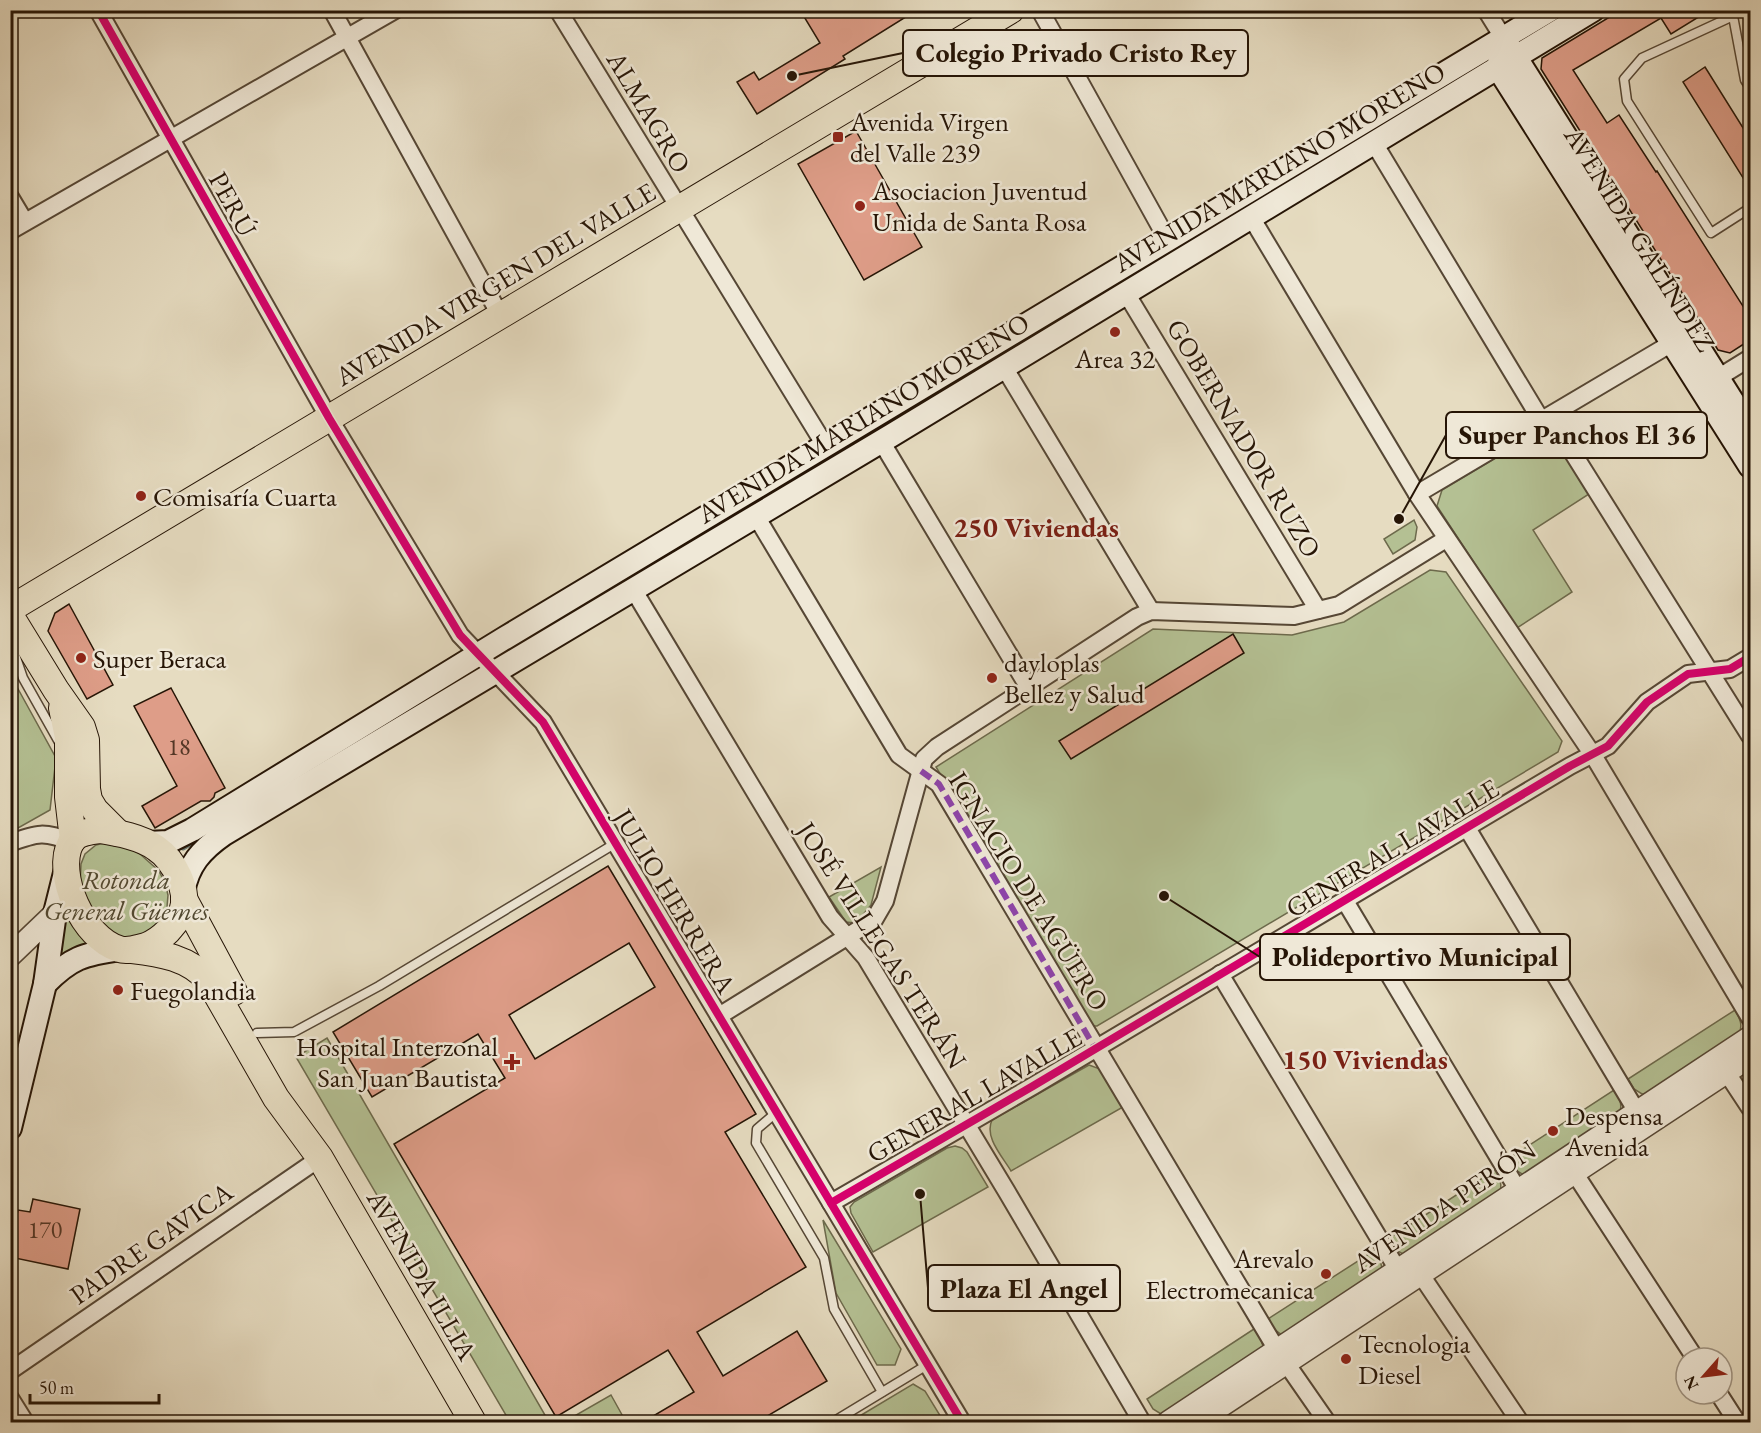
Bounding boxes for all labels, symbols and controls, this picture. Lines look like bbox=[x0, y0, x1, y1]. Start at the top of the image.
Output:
callout: Colegio Privado Cristo Rey bbox=[903, 30, 1248, 76]
text: Colegio Privado Cristo Rey bbox=[916, 34, 1237, 70]
street label: ALMAGRO bbox=[598, 44, 699, 179]
street label: AVENIDA MARIANO MORENO bbox=[1106, 54, 1451, 281]
place label: Avenida Virgen del Valle 239 bbox=[849, 104, 1009, 170]
street label: AVENIDA GALÍNDEZ bbox=[1556, 119, 1723, 358]
marker: Avenida Virgen del Valle 239 bbox=[831, 130, 845, 144]
street label: PERÚ bbox=[201, 165, 265, 243]
place label: Asociacion Juventud Unida de Santa Rosa bbox=[871, 173, 1088, 239]
street label: AVENIDA VIRGEN DEL VALLE bbox=[328, 174, 662, 394]
marker: Asociacion Juventud Unida de Santa Rosa bbox=[853, 199, 867, 213]
street label: AVENIDA MARIANO MORENO bbox=[690, 305, 1035, 532]
street label: GOBERNADOR RUZO bbox=[1159, 312, 1329, 564]
marker: Area 32 bbox=[1108, 325, 1122, 339]
place label: Area 32 bbox=[1074, 341, 1155, 376]
callout: Super Panchos El 36 bbox=[1446, 412, 1707, 458]
text: Super Panchos El 36 bbox=[1458, 416, 1696, 452]
place label: Comisaría Cuarta bbox=[153, 479, 337, 514]
marker: Comisaría Cuarta bbox=[134, 489, 148, 503]
district label: 250 Viviendas bbox=[953, 509, 1119, 545]
place label: Super Beraca bbox=[93, 641, 226, 676]
place label: dayloplas Bellez y Salud bbox=[1004, 645, 1145, 711]
marker: Super Beraca bbox=[74, 651, 88, 665]
marker: dayloplas Bellez y Salud bbox=[985, 671, 999, 685]
house number: 18 bbox=[167, 731, 191, 762]
street label: IGNACIO DE AGÜERO bbox=[941, 765, 1117, 1017]
street label: GENERAL LAVALLE bbox=[1279, 771, 1505, 925]
street label: JULIO HERRERA bbox=[605, 800, 744, 1000]
street label: JOSÉ VILLEGAS TERÁN bbox=[788, 813, 975, 1075]
park label: Rotonda General Güemes bbox=[43, 862, 209, 928]
callout: Polideportivo Municipal bbox=[1260, 934, 1570, 980]
text: Polideportivo Municipal bbox=[1272, 938, 1558, 974]
place label: Fuegolandia bbox=[130, 973, 256, 1008]
marker: Fuegolandia bbox=[111, 983, 125, 997]
street label: GENERAL LAVALLE bbox=[860, 1019, 1088, 1171]
place label: Hospital Interzonal San Juan Bautista bbox=[296, 1029, 498, 1095]
district label: 150 Viviendas bbox=[1282, 1041, 1448, 1077]
marker: Hospital Interzonal San Juan Bautista bbox=[503, 1053, 521, 1071]
place label: Despensa Avenida bbox=[1564, 1098, 1663, 1164]
marker: Despensa Avenida bbox=[1546, 1124, 1560, 1138]
street label: AVENIDA PERÓN bbox=[1345, 1131, 1543, 1281]
street label: PADRE GAVICA bbox=[63, 1174, 240, 1312]
street label: AVENIDA ILLIA bbox=[359, 1183, 485, 1367]
house number: 170 bbox=[28, 1214, 62, 1245]
place label: Arevalo Electromecanica bbox=[1145, 1241, 1314, 1307]
callout: Plaza El Angel bbox=[928, 1265, 1120, 1311]
marker: Arevalo Electromecanica bbox=[1319, 1267, 1333, 1281]
text: Plaza El Angel bbox=[940, 1270, 1108, 1306]
place label: Tecnologia Diesel bbox=[1358, 1326, 1471, 1392]
north arrow bbox=[1674, 1346, 1734, 1406]
marker: Tecnologia Diesel bbox=[1339, 1352, 1353, 1366]
scale bar bbox=[30, 1367, 159, 1405]
text: N bbox=[1679, 1372, 1704, 1393]
text: 50 m bbox=[39, 1376, 74, 1399]

